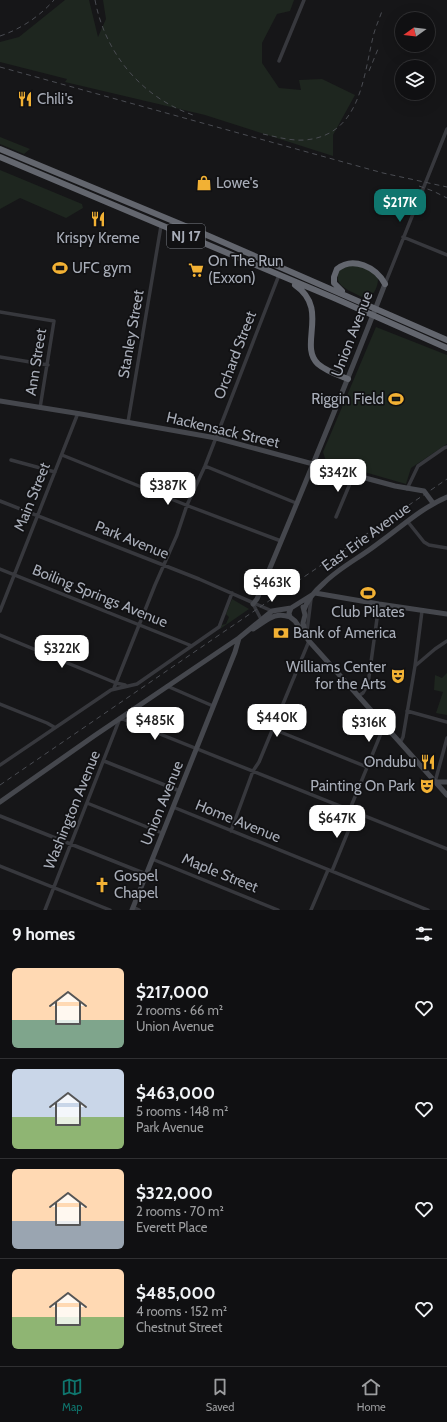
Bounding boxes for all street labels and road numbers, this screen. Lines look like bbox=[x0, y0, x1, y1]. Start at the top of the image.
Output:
road number: NJ 17 bbox=[167, 224, 205, 248]
street label: Stanley Street bbox=[114, 288, 148, 380]
street label: Union Avenue bbox=[328, 289, 377, 379]
street label: Orchard Street bbox=[210, 308, 260, 402]
street label: Ann Street bbox=[22, 327, 50, 397]
street label: Hackensack Street bbox=[165, 408, 281, 452]
street label: Main Street bbox=[10, 460, 54, 534]
street label: East Erie Avenue bbox=[318, 499, 414, 575]
street label: Park Avenue bbox=[92, 517, 172, 563]
street label: Boiling Springs Avenue bbox=[30, 561, 171, 631]
street label: Washington Avenue bbox=[40, 748, 104, 872]
street label: Union Avenue bbox=[137, 758, 187, 848]
street label: Home Avenue bbox=[193, 796, 284, 846]
street label: Maple Street bbox=[179, 850, 261, 896]

